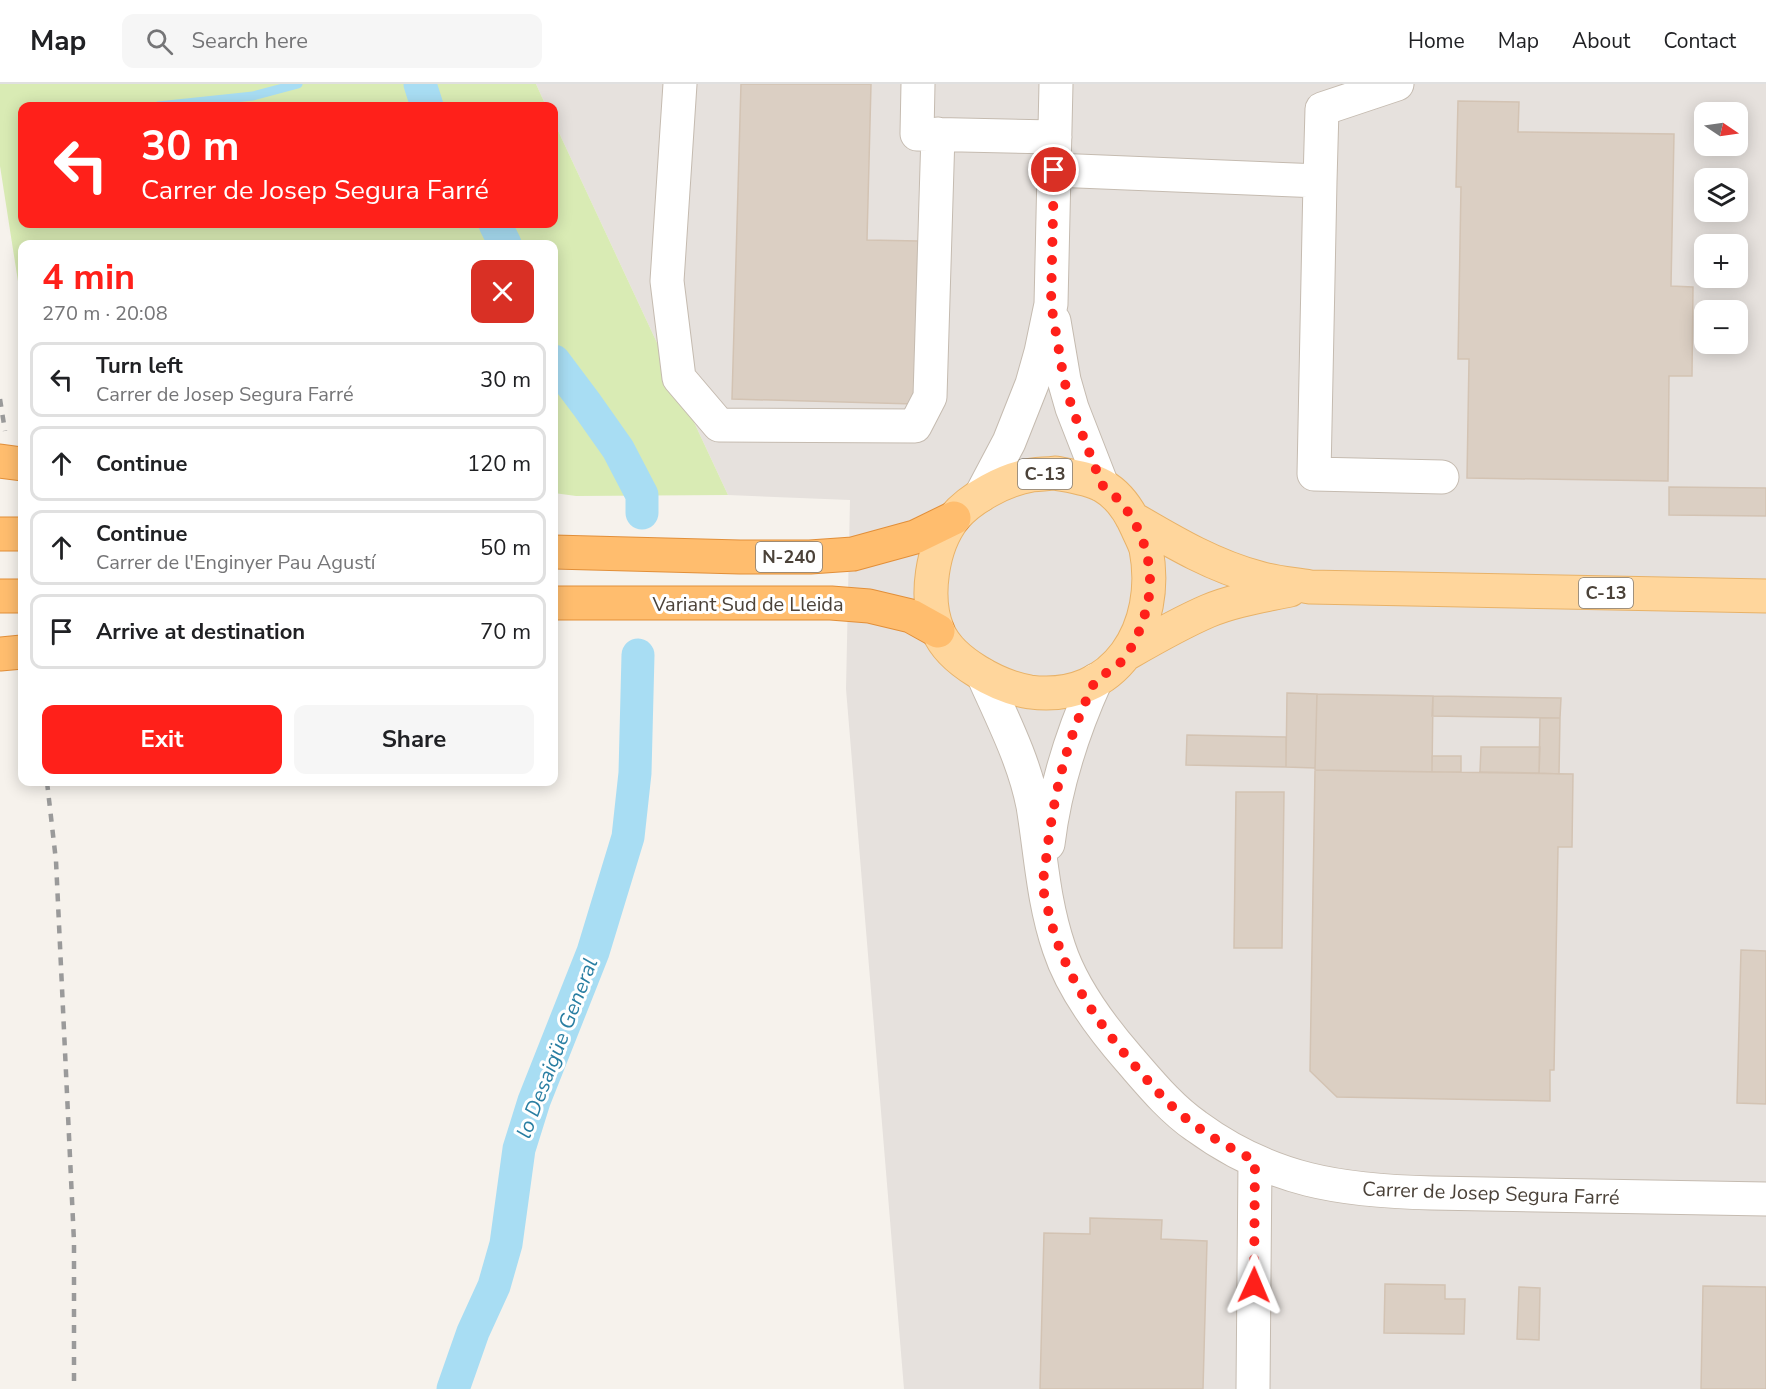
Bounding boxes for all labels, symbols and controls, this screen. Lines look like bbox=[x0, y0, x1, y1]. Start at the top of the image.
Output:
search box bbox=[122, 14, 542, 68]
text: Map bbox=[30, 22, 86, 60]
icon: search bbox=[143, 25, 176, 58]
text: Search here bbox=[191, 26, 308, 56]
text: Home bbox=[1408, 27, 1465, 55]
text: Map bbox=[1498, 27, 1539, 55]
text: About bbox=[1572, 27, 1630, 55]
text: Contact bbox=[1663, 27, 1736, 55]
north arrow bbox=[1694, 102, 1748, 156]
map controls bbox=[1694, 102, 1748, 354]
text: 30 m bbox=[141, 118, 240, 175]
icon: left bbox=[42, 126, 120, 204]
pin bbox=[1028, 144, 1079, 195]
icon: arrive bbox=[1037, 153, 1070, 186]
button: layers bbox=[1694, 168, 1748, 222]
text: Carrer de Josep Segura Farré bbox=[141, 172, 489, 209]
button: + bbox=[1694, 234, 1748, 288]
text: 4 min bbox=[42, 253, 135, 302]
button: close bbox=[471, 260, 534, 323]
text: 270 m · 20:08 bbox=[42, 300, 168, 327]
button: − bbox=[1694, 300, 1748, 354]
text: Turn left bbox=[96, 351, 183, 381]
icon: left bbox=[45, 363, 78, 396]
text: 30 m bbox=[480, 365, 531, 395]
text: Carrer de Josep Segura Farré bbox=[96, 381, 354, 408]
icon: ahead bbox=[45, 447, 78, 480]
text: Continue bbox=[96, 449, 187, 479]
text: 120 m bbox=[467, 449, 531, 479]
road number: C-13 bbox=[1018, 459, 1072, 489]
text: Continue bbox=[96, 519, 187, 549]
icon: ahead bbox=[45, 531, 78, 564]
text: 50 m bbox=[480, 533, 531, 563]
road number: N-240 bbox=[756, 542, 822, 572]
text: Carrer de l'Enginyer Pau Agustí bbox=[96, 549, 375, 576]
road number: C-13 bbox=[1579, 578, 1633, 608]
street label: Variant Sud de Lleida bbox=[651, 591, 844, 618]
icon: arrive bbox=[45, 615, 78, 648]
text: Arrive at destination bbox=[96, 617, 305, 647]
text: 70 m bbox=[480, 617, 531, 647]
button: Exit bbox=[42, 705, 282, 774]
button: Share bbox=[294, 705, 534, 774]
water label: lo Desaigüe General bbox=[510, 954, 604, 1142]
street label: Carrer de Josep Segura Farré bbox=[1362, 1176, 1620, 1211]
position arrow bbox=[1222, 1253, 1286, 1317]

